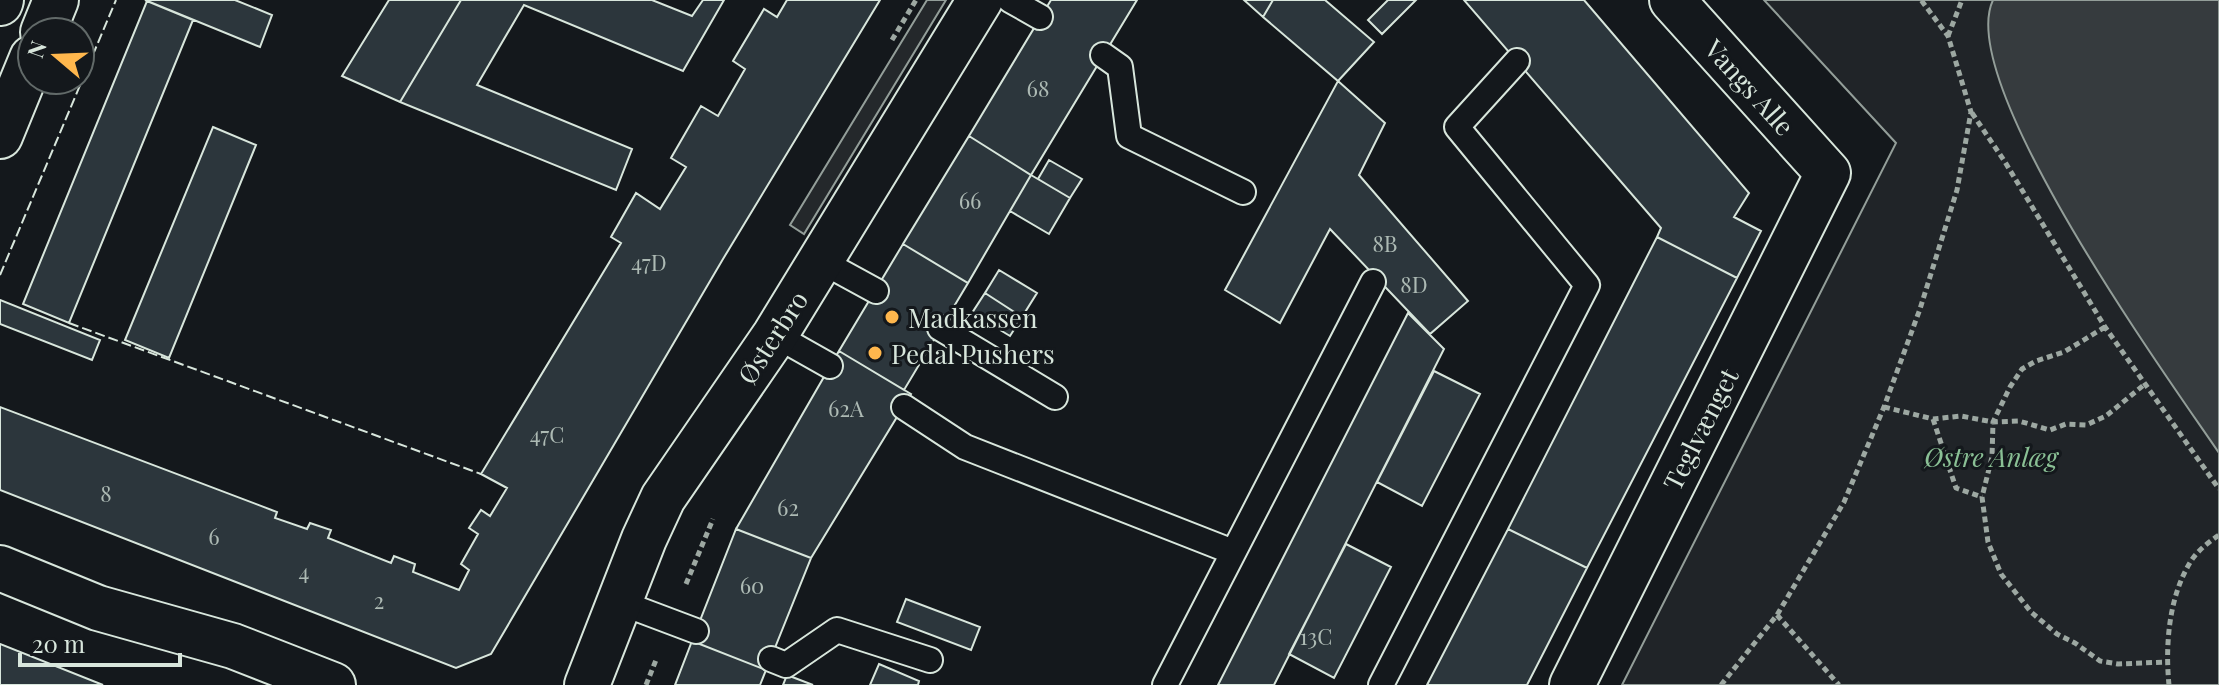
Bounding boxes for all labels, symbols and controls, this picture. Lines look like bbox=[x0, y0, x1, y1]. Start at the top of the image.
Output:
north arrow bbox=[16, 16, 96, 96]
street label: Vangs Alle bbox=[1697, 31, 1802, 143]
text: N bbox=[19, 37, 53, 62]
house number: 68 bbox=[1027, 73, 1049, 103]
house number: 66 bbox=[959, 185, 981, 215]
house number: 8B bbox=[1372, 228, 1398, 258]
house number: 47D bbox=[631, 247, 667, 277]
house number: 8D bbox=[1400, 269, 1428, 299]
street label: Østerbro bbox=[729, 284, 815, 390]
place label: Madkassen bbox=[908, 300, 1038, 335]
marker: Madkassen bbox=[883, 308, 901, 326]
place label: Pedal Pushers bbox=[891, 336, 1055, 371]
marker: Pedal Pushers bbox=[866, 344, 884, 362]
street label: Teglvænget bbox=[1654, 361, 1746, 496]
house number: 62A bbox=[828, 393, 864, 423]
house number: 47C bbox=[530, 419, 564, 449]
park label: Østre Anlæg bbox=[1923, 439, 2060, 474]
house number: 8 bbox=[100, 478, 112, 508]
house number: 62 bbox=[777, 492, 799, 522]
house number: 6 bbox=[208, 521, 220, 551]
house number: 4 bbox=[299, 556, 310, 586]
house number: 60 bbox=[740, 570, 764, 600]
house number: 2 bbox=[374, 585, 384, 615]
scale bar bbox=[20, 617, 180, 667]
house number: 13C bbox=[1300, 621, 1332, 651]
text: 20 m bbox=[32, 627, 85, 659]

